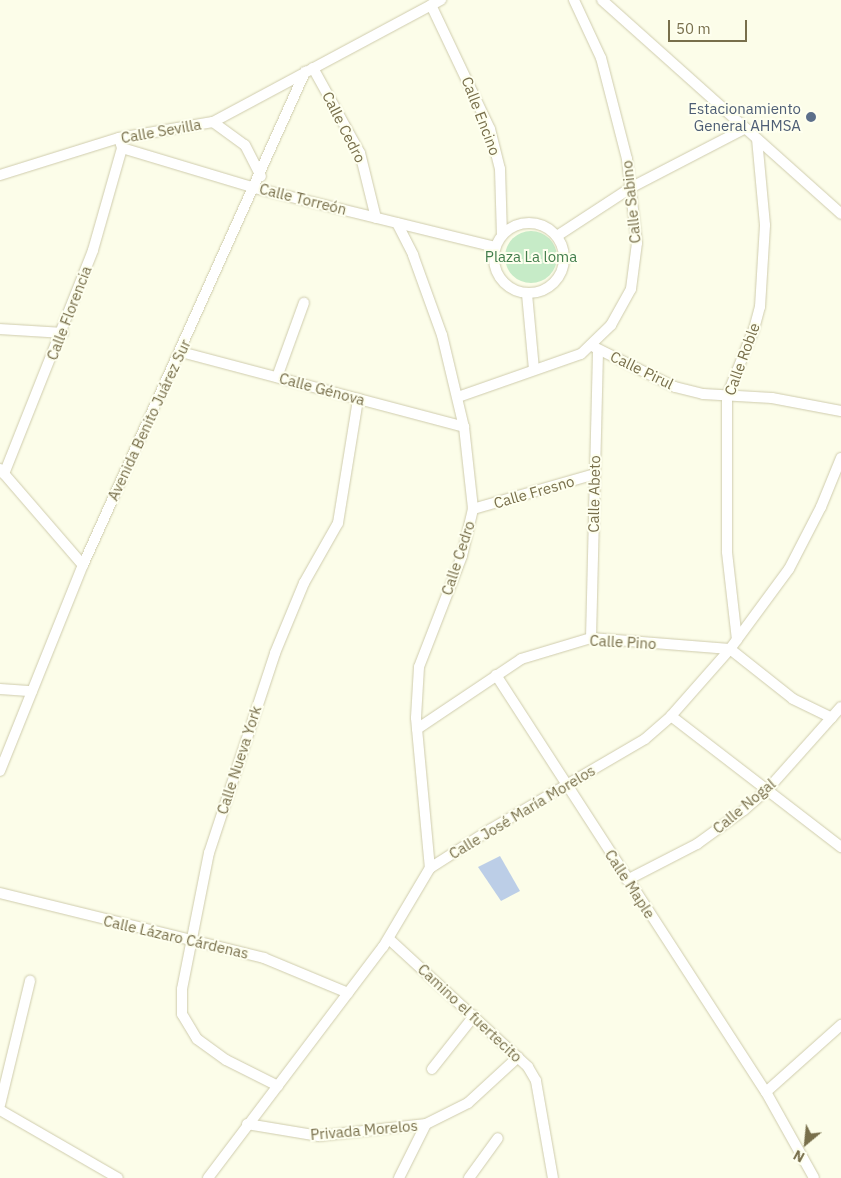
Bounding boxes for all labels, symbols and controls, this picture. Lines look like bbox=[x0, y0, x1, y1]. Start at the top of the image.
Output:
scale bar bbox=[671, 10, 750, 42]
text: 50 m bbox=[676, 19, 711, 38]
street label: Calle Encino bbox=[458, 74, 504, 158]
street label: Calle Cedro bbox=[318, 88, 370, 166]
place label: Estacionamiento General AHMSA bbox=[688, 99, 801, 134]
marker: Estacionamiento General AHMSA bbox=[805, 111, 817, 123]
street label: Calle Sevilla bbox=[119, 115, 203, 147]
street label: Calle Sabino bbox=[618, 160, 644, 244]
street label: Calle Torreón bbox=[258, 179, 348, 219]
park label: Plaza La loma bbox=[485, 248, 577, 266]
street label: Calle Florencia bbox=[43, 263, 95, 363]
street label: Calle Roble bbox=[721, 320, 763, 398]
street label: Avenida Benito Juárez Sur bbox=[104, 337, 194, 503]
street label: Calle Pirul bbox=[607, 347, 677, 393]
street label: Calle Génova bbox=[277, 369, 367, 409]
street label: Calle Abeto bbox=[584, 455, 604, 533]
street label: Calle Fresno bbox=[492, 472, 576, 512]
street label: Calle Cedro bbox=[438, 518, 478, 598]
street label: Calle Pino bbox=[589, 631, 657, 653]
street label: Calle Nueva York bbox=[213, 703, 265, 817]
street label: Calle José María Morelos bbox=[446, 761, 598, 863]
street label: Calle Nogal bbox=[709, 775, 779, 837]
street label: Calle Maple bbox=[601, 846, 659, 922]
street label: Calle Lázaro Cárdenas bbox=[102, 912, 250, 962]
street label: Camino el fuertecito bbox=[414, 960, 526, 1066]
street label: Privada Morelos bbox=[310, 1116, 418, 1144]
north arrow bbox=[781, 1118, 831, 1168]
text: N bbox=[790, 1146, 808, 1167]

